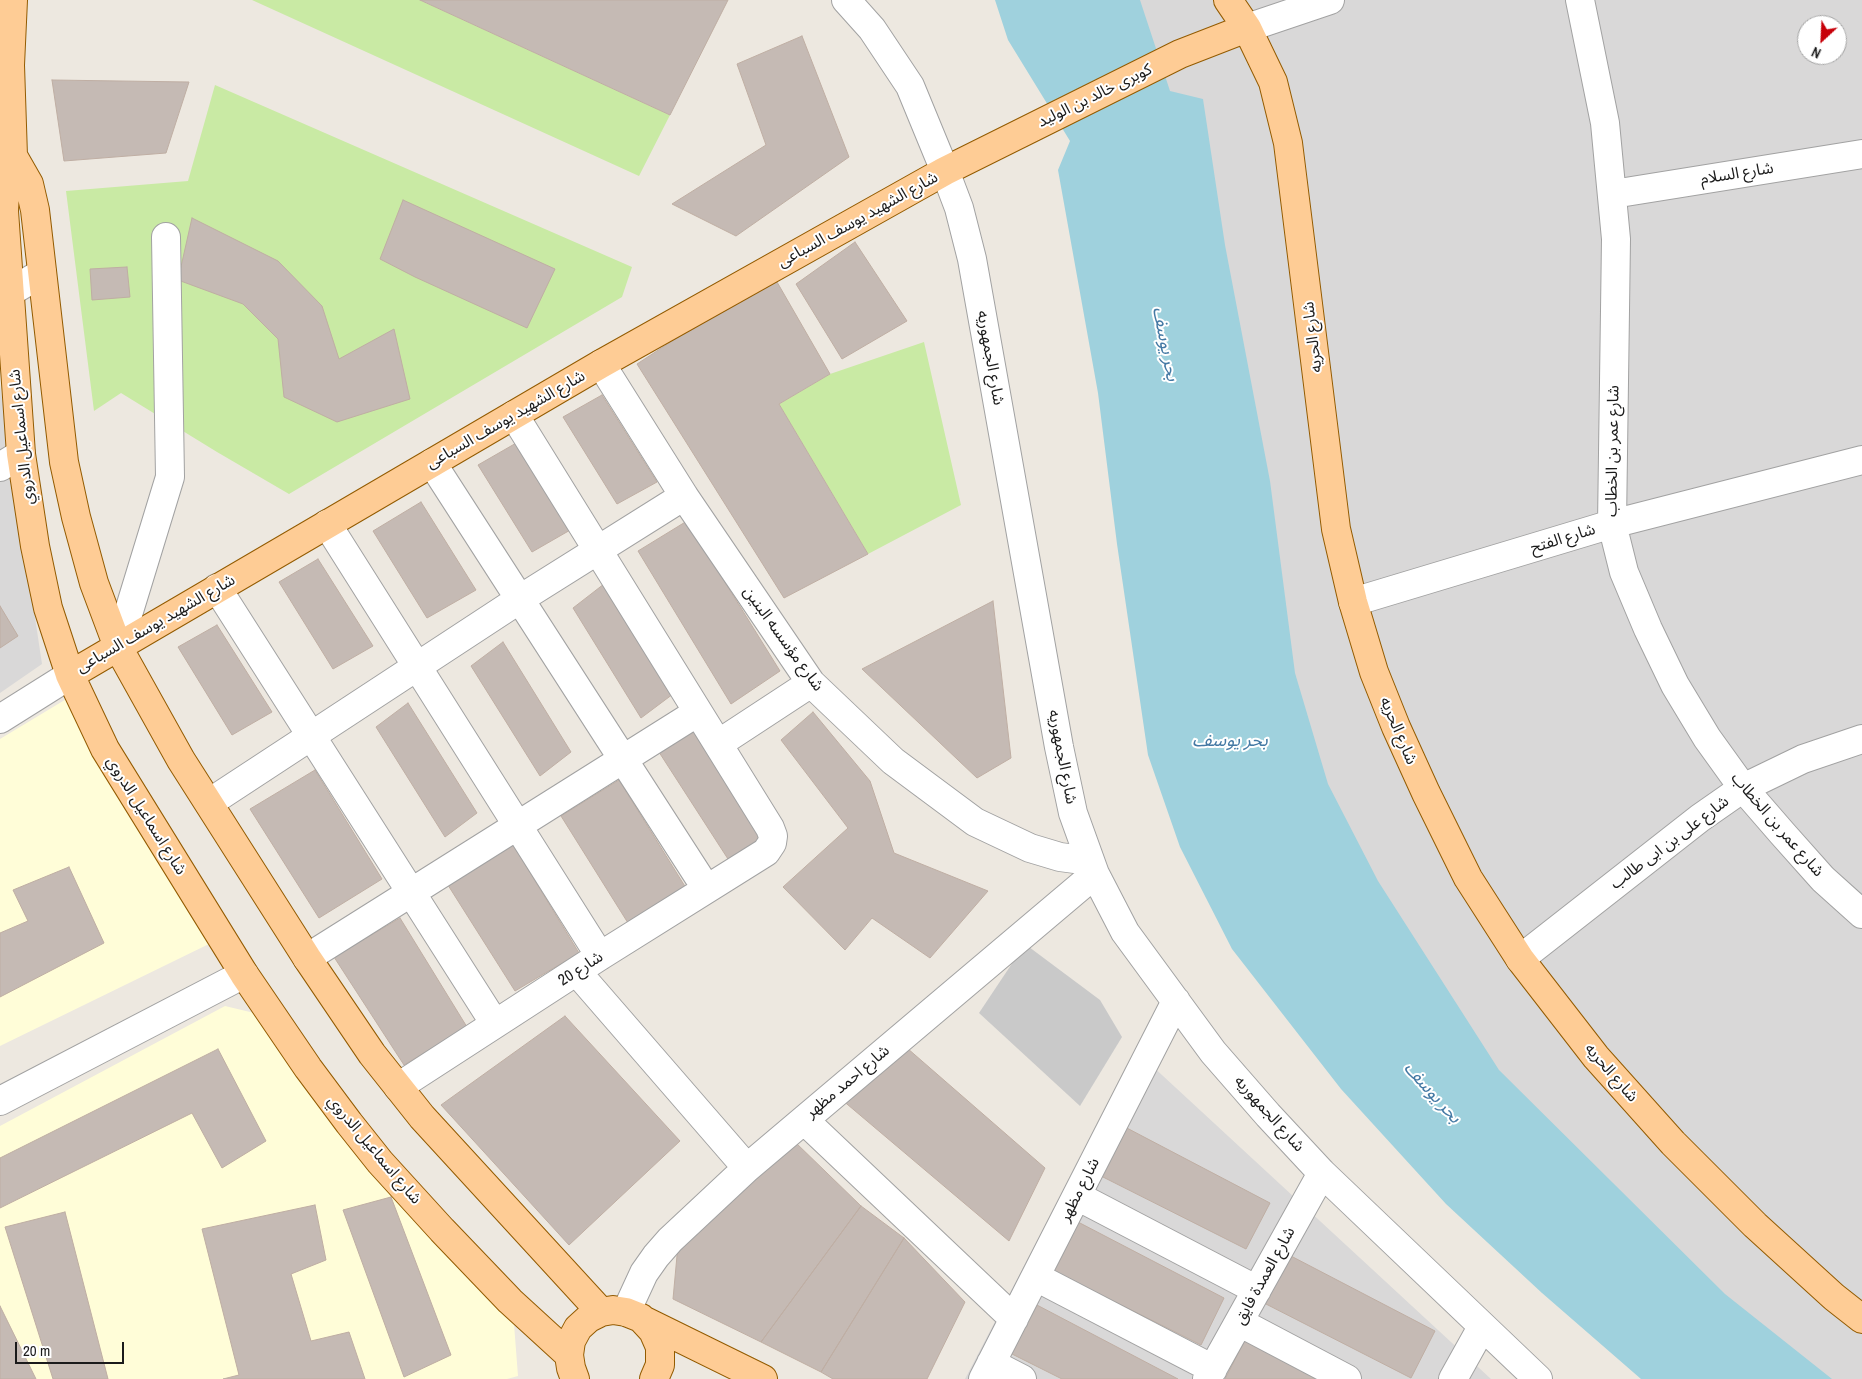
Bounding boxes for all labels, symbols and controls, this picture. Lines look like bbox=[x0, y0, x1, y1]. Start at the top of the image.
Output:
north arrow bbox=[1797, 15, 1847, 65]
text: N bbox=[1809, 43, 1824, 63]
street label: كوبرى خالد بن الوليد bbox=[1035, 60, 1155, 132]
street label: شارع السلام bbox=[1699, 159, 1775, 189]
street label: شارع الشهيد يوسف السباعى bbox=[775, 168, 941, 272]
street label: شارع الحريه bbox=[1299, 300, 1327, 374]
water label: بحر يوسف bbox=[1147, 305, 1183, 383]
street label: شارع الجمهوريه bbox=[972, 309, 1008, 407]
street label: شارع الشهيد يوسف السباعى bbox=[423, 367, 589, 473]
street label: شارع اسماعيل الدروي bbox=[5, 368, 39, 506]
street label: شارع عمر بن الخطاب bbox=[1602, 385, 1624, 517]
street label: شارع الفتح bbox=[1528, 520, 1598, 558]
street label: شارع الشهيد يوسف السباعى bbox=[73, 571, 239, 677]
street label: شارع مؤسسه البنين bbox=[739, 583, 827, 695]
street label: شارع الحريه bbox=[1375, 694, 1421, 768]
street label: شارع الجمهوريه bbox=[1043, 708, 1081, 806]
water label: بحر يوسف bbox=[1192, 730, 1268, 752]
street label: شارع اسماعيل الدروي bbox=[102, 753, 190, 879]
street label: شارع عمر بن الخطاب bbox=[1727, 769, 1827, 881]
street label: شارع على بن ابى طالب bbox=[1607, 792, 1733, 894]
street label: شارع 20 bbox=[555, 947, 607, 991]
street label: شارع الحريه bbox=[1580, 1040, 1642, 1106]
street label: شارع احمد مظهر bbox=[802, 1041, 894, 1123]
water label: بحر يوسف bbox=[1399, 1058, 1465, 1128]
street label: شارع الجمهوريه bbox=[1230, 1072, 1308, 1156]
street label: شارع اسماعيل الدروي bbox=[323, 1092, 425, 1208]
street label: شارع مظهر bbox=[1056, 1155, 1104, 1225]
street label: شارع العمدة فايق bbox=[1230, 1224, 1300, 1328]
scale bar bbox=[18, 1332, 126, 1364]
text: 20 m bbox=[23, 1340, 50, 1361]

